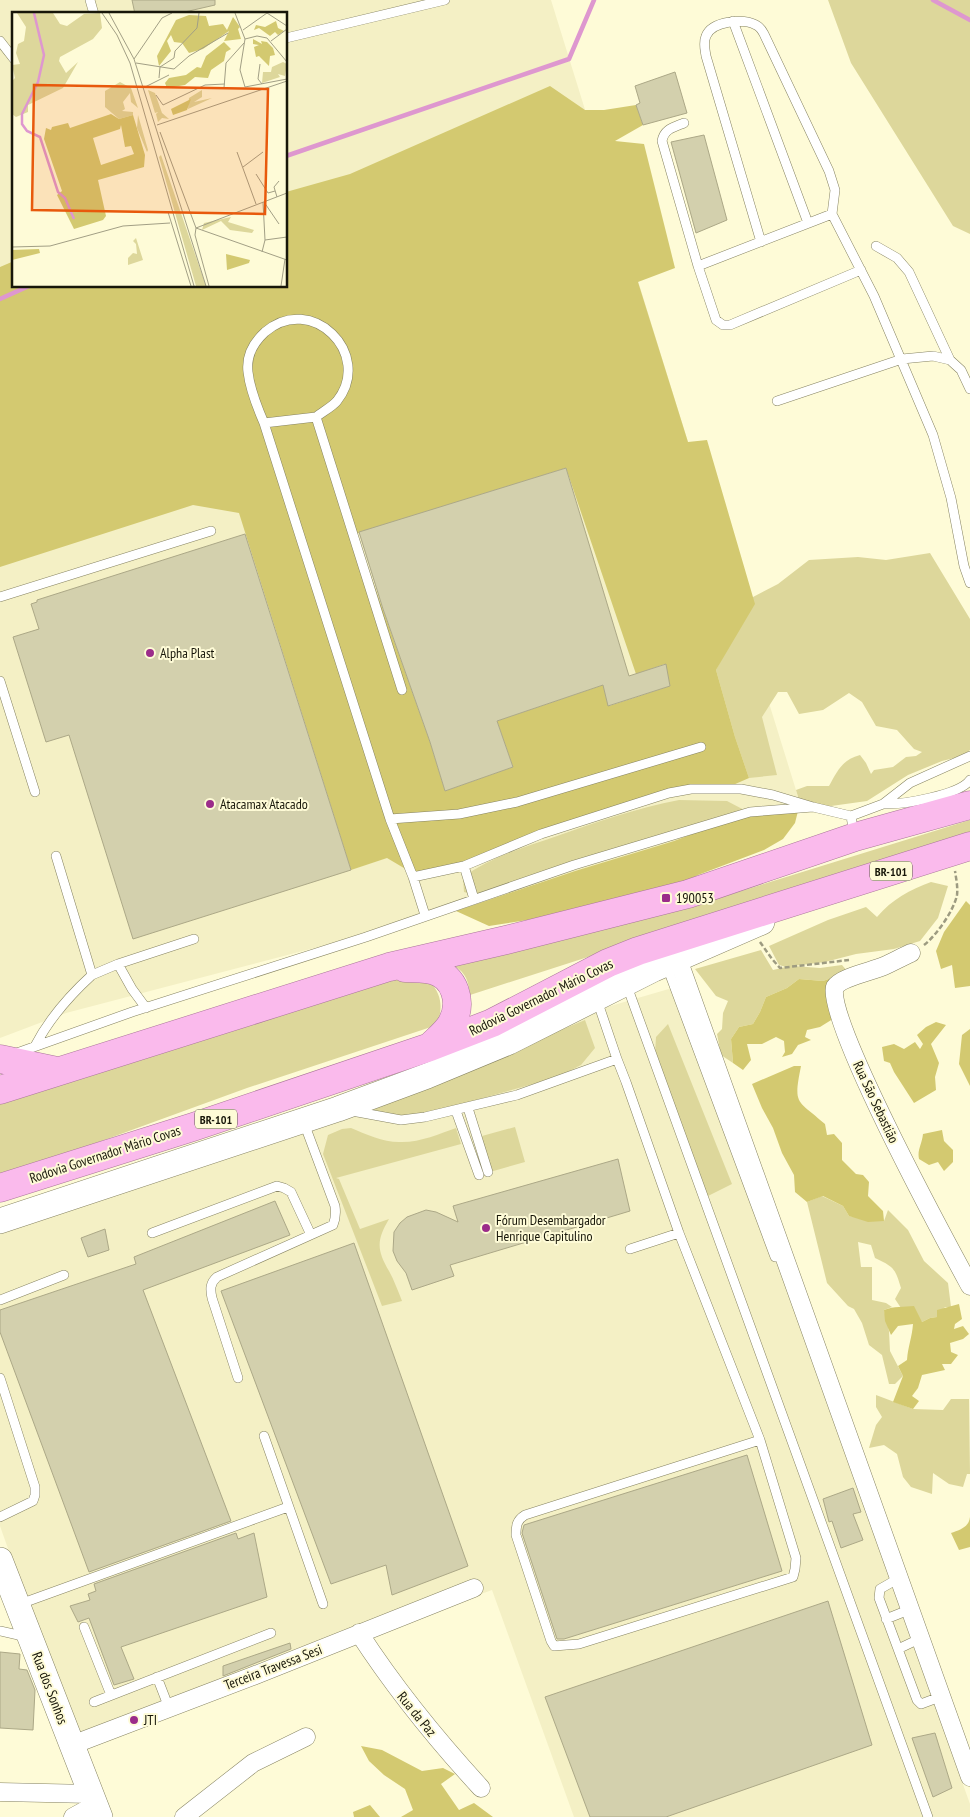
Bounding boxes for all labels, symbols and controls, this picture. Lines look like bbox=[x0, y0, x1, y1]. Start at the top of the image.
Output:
inset map bbox=[12, 12, 288, 288]
place label: Alpha Plast bbox=[160, 644, 215, 662]
marker: Alpha Plast bbox=[144, 647, 156, 659]
place label: Atacamax Atacado bbox=[220, 795, 308, 813]
marker: Atacamax Atacado bbox=[204, 798, 216, 810]
road number: BR-101 bbox=[870, 861, 912, 880]
place label: 190053 bbox=[676, 889, 714, 907]
marker: 190053 bbox=[660, 892, 672, 904]
street label: Rodovia Governador Mário Covas bbox=[466, 954, 616, 1040]
street label: Rua São Sebastião bbox=[849, 1058, 903, 1146]
road number: BR-101 bbox=[195, 1110, 237, 1128]
street label: Rodovia Governador Mário Covas bbox=[27, 1121, 183, 1187]
place label: Fórum Desembargador Henrique Capitulino bbox=[496, 1211, 606, 1245]
marker: Fórum Desembargador Henrique Capitulino bbox=[480, 1222, 492, 1234]
street label: Terceira Travessa Sesi bbox=[222, 1640, 324, 1694]
street label: Rua dos Sonhos bbox=[28, 1649, 72, 1727]
street label: Rua da Paz bbox=[393, 1688, 441, 1740]
place label: JTI bbox=[143, 1711, 157, 1729]
marker: JTI bbox=[128, 1714, 140, 1726]

